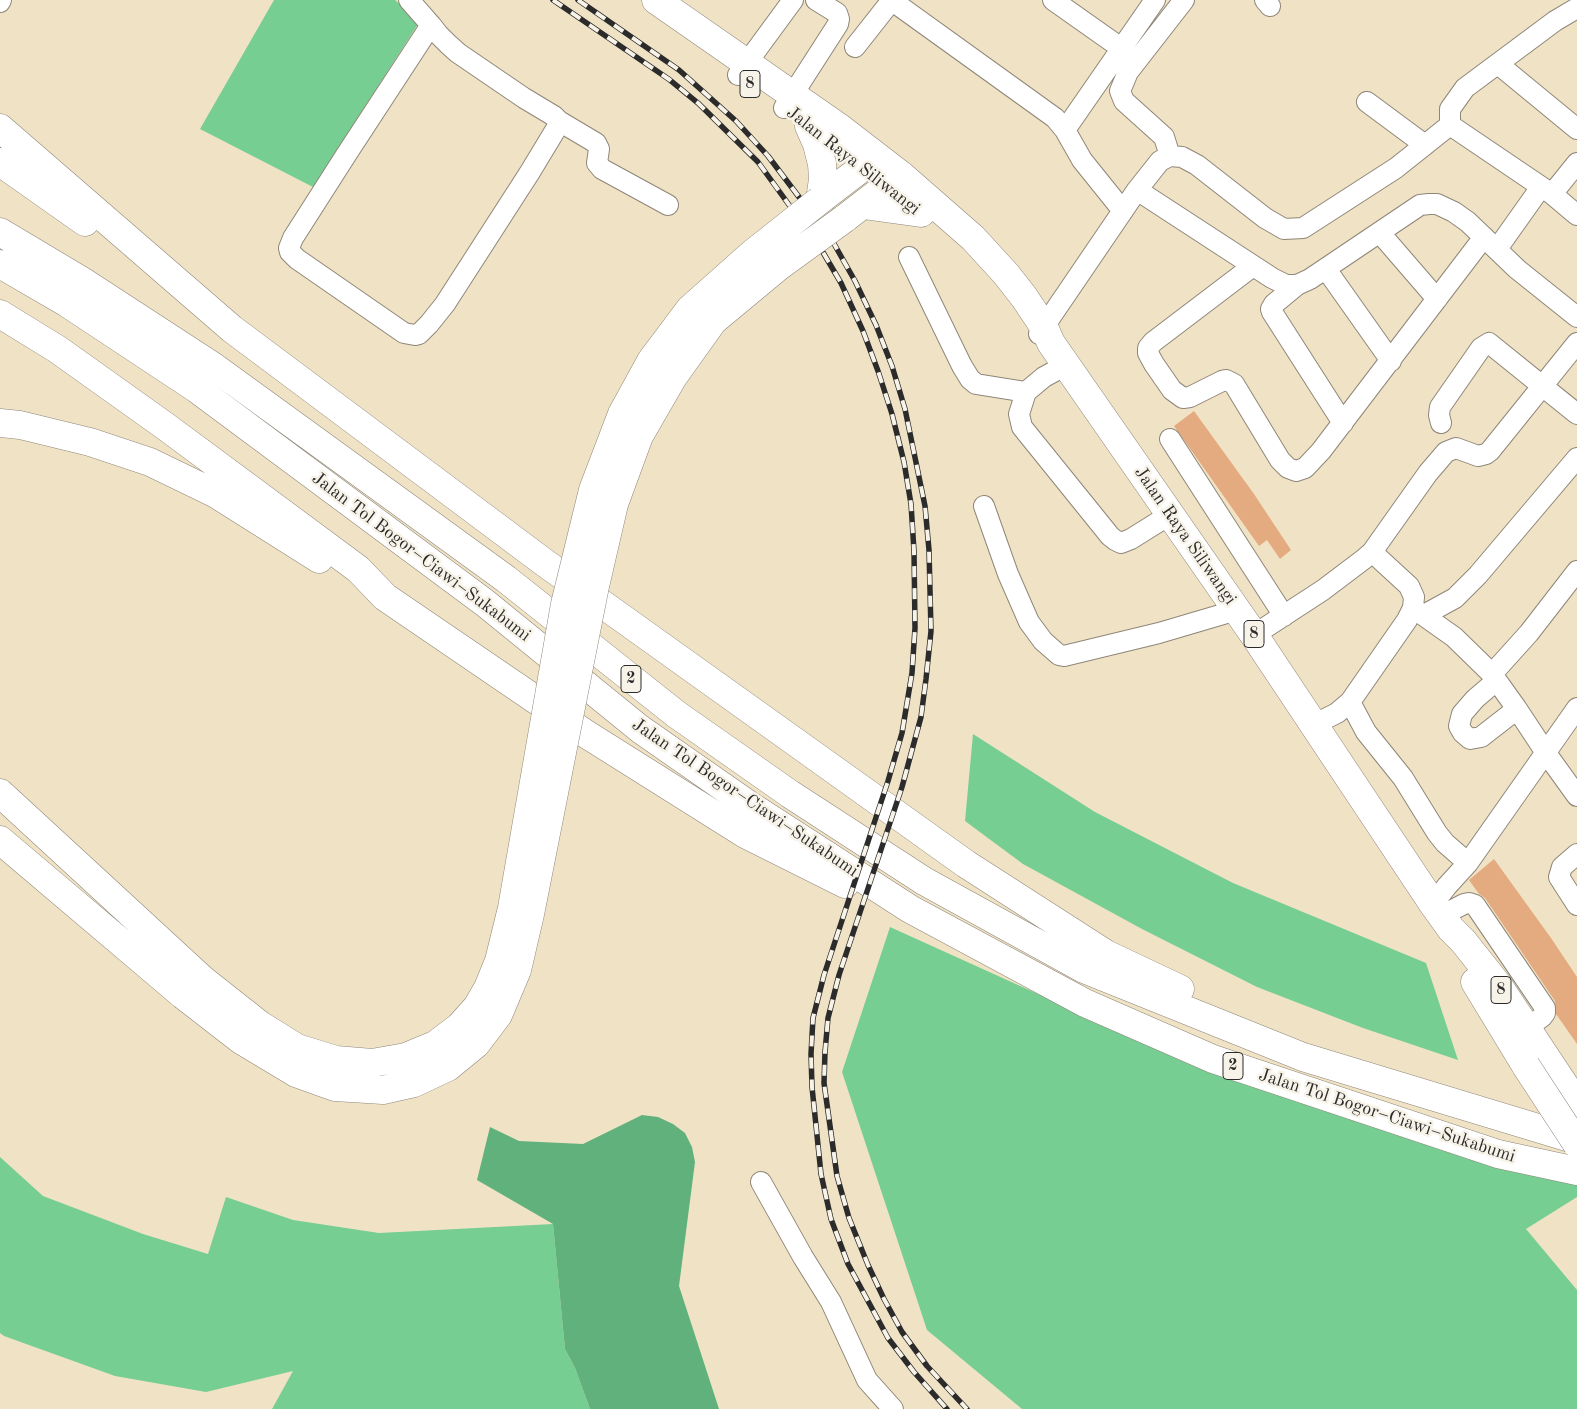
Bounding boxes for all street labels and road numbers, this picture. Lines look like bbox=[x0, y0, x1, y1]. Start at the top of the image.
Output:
road number: 8 bbox=[740, 70, 760, 98]
street label: Jalan Raya Siliwangi bbox=[782, 102, 924, 220]
street label: Jalan Raya Siliwangi bbox=[1129, 463, 1241, 609]
street label: Jalan Tol Bogor–Ciawi–Sukabumi bbox=[307, 468, 535, 646]
road number: 8 bbox=[1244, 620, 1264, 648]
road number: 2 bbox=[621, 666, 641, 692]
street label: Jalan Tol Bogor–Ciawi–Sukabumi bbox=[628, 714, 862, 882]
road number: 8 bbox=[1491, 976, 1511, 1004]
road number: 2 bbox=[1223, 1052, 1243, 1080]
street label: Jalan Tol Bogor–Ciawi–Sukabumi bbox=[1256, 1064, 1518, 1168]

